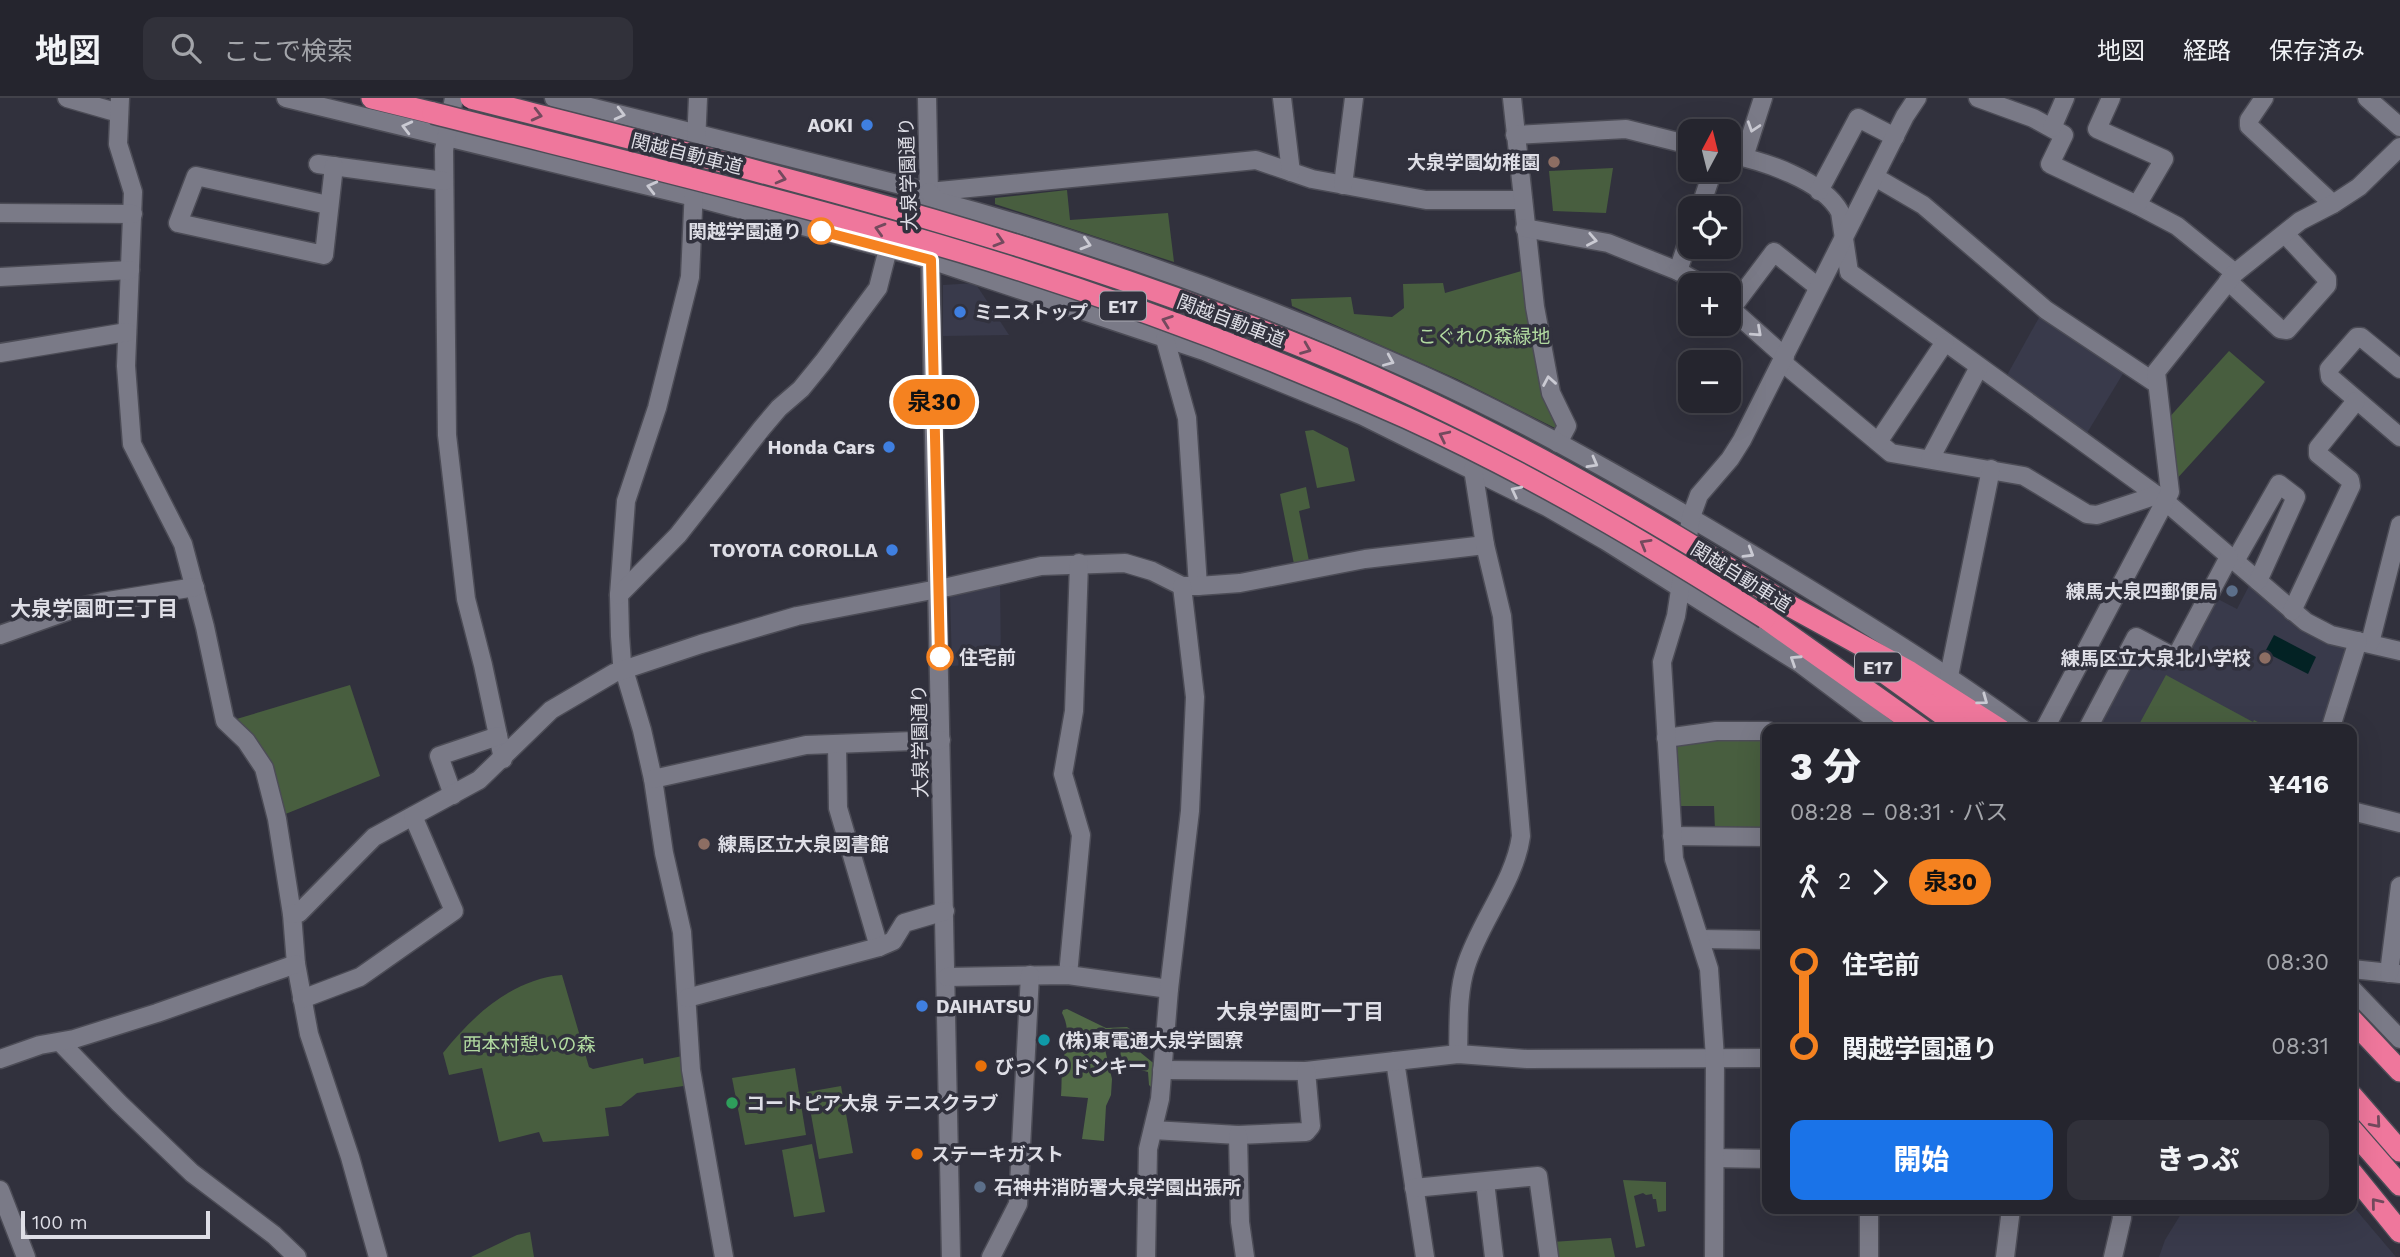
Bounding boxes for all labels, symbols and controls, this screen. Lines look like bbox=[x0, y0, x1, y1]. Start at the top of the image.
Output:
search box bbox=[143, 17, 633, 80]
icon: search bbox=[167, 29, 205, 67]
text: 地図 bbox=[35, 31, 101, 70]
text: ここで検索 bbox=[223, 36, 353, 66]
text: 地図 bbox=[2097, 37, 2145, 65]
text: 経路 bbox=[2183, 37, 2231, 65]
text: 保存済み bbox=[2269, 37, 2365, 65]
one-way arrow bbox=[614, 106, 626, 120]
one-way arrow bbox=[531, 107, 543, 121]
place label: AOKI bbox=[807, 114, 853, 137]
marker: AOKI bbox=[859, 117, 875, 133]
street label: 大泉学園通り bbox=[895, 117, 921, 231]
north arrow bbox=[1678, 119, 1741, 182]
map controls bbox=[1678, 119, 1741, 413]
one-way arrow bbox=[401, 121, 413, 135]
one-way arrow bbox=[1747, 121, 1761, 133]
street label: 関越自動車道 bbox=[629, 129, 745, 179]
place label: 大泉学園幼稚園 bbox=[1407, 151, 1540, 174]
marker: 大泉学園幼稚園 bbox=[1546, 154, 1562, 170]
one-way arrow bbox=[775, 169, 787, 184]
one-way arrow bbox=[646, 181, 658, 195]
button: locate bbox=[1678, 196, 1741, 259]
marker: 関越学園通り bbox=[808, 218, 834, 244]
place label: 関越学園通り bbox=[688, 220, 802, 243]
one-way arrow bbox=[874, 222, 886, 237]
one-way arrow bbox=[993, 232, 1005, 247]
one-way arrow bbox=[1586, 232, 1598, 247]
one-way arrow bbox=[1079, 236, 1091, 251]
button: + bbox=[1678, 273, 1741, 336]
street label: 関越自動車道 bbox=[1174, 290, 1288, 352]
road number: E17 bbox=[1100, 292, 1146, 321]
place label: ミニストップ bbox=[974, 301, 1088, 324]
marker: ミニストップ bbox=[952, 304, 968, 320]
one-way arrow bbox=[1161, 315, 1173, 329]
one-way arrow bbox=[1749, 324, 1762, 336]
park label: こぐれの森緑地 bbox=[1417, 325, 1551, 348]
one-way arrow bbox=[1300, 340, 1312, 354]
button: − bbox=[1678, 350, 1741, 413]
one-way arrow bbox=[1382, 353, 1394, 367]
one-way arrow bbox=[1542, 375, 1557, 387]
line badge: 泉30 bbox=[894, 379, 974, 425]
text: 泉30 bbox=[907, 388, 961, 416]
one-way arrow bbox=[1439, 431, 1451, 445]
place label: Honda Cars bbox=[768, 436, 875, 459]
marker: Honda Cars bbox=[881, 439, 897, 455]
one-way arrow bbox=[1585, 455, 1598, 468]
one-way arrow bbox=[1511, 485, 1524, 499]
street label: 関越自動車道 bbox=[1687, 537, 1795, 617]
place label: TOYOTA COROLLA bbox=[710, 539, 878, 562]
one-way arrow bbox=[1639, 539, 1652, 552]
marker: TOYOTA COROLLA bbox=[884, 542, 900, 558]
one-way arrow bbox=[1742, 545, 1755, 558]
place label: 練馬大泉四郵便局 bbox=[2066, 580, 2218, 603]
marker: 練馬大泉四郵便局 bbox=[2224, 583, 2240, 599]
district label: 大泉学園町三丁目 bbox=[10, 596, 178, 621]
marker: 住宅前 bbox=[927, 644, 953, 670]
place label: 住宅前 bbox=[959, 646, 1016, 669]
place label: 練馬区立大泉北小学校 bbox=[2061, 647, 2251, 670]
marker: 練馬区立大泉北小学校 bbox=[2257, 650, 2273, 666]
road number: E17 bbox=[1855, 652, 1901, 682]
one-way arrow bbox=[1790, 656, 1803, 668]
street label: 大泉学園通り bbox=[908, 684, 932, 798]
one-way arrow bbox=[1975, 692, 1988, 704]
text: 3 分 bbox=[1790, 745, 1861, 789]
text: ¥416 bbox=[2268, 769, 2329, 799]
text: 08:28 – 08:31 · バス bbox=[1790, 799, 2008, 826]
place label: 練馬区立大泉図書館 bbox=[718, 833, 889, 856]
marker: 練馬区立大泉図書館 bbox=[696, 836, 712, 852]
icon: walk bbox=[1790, 863, 1828, 901]
icon: forward bbox=[1861, 863, 1899, 901]
text: 2 bbox=[1838, 868, 1851, 895]
text: 泉30 bbox=[1923, 868, 1977, 896]
text: 08:30 bbox=[2266, 949, 2329, 976]
text: 住宅前 bbox=[1842, 950, 1920, 980]
place label: DAIHATSU bbox=[936, 995, 1031, 1018]
marker: DAIHATSU bbox=[914, 998, 930, 1014]
district label: 大泉学園町一丁目 bbox=[1216, 999, 1384, 1024]
place label: (株)東電通大泉学園寮 bbox=[1058, 1029, 1244, 1052]
marker: (株)東電通大泉学園寮 bbox=[1036, 1032, 1052, 1048]
park label: 西本村憩いの森 bbox=[462, 1033, 596, 1056]
text: 08:31 bbox=[2271, 1033, 2329, 1060]
text: 関越学園通り bbox=[1842, 1034, 1998, 1064]
place label: びっくりドンキー bbox=[995, 1055, 1147, 1078]
marker: びっくりドンキー bbox=[973, 1058, 989, 1074]
place label: コートピア大泉 テニスクラブ bbox=[746, 1092, 998, 1115]
marker: コートピア大泉 テニスクラブ bbox=[724, 1095, 740, 1111]
one-way arrow bbox=[2368, 1115, 2380, 1128]
button: 開始 bbox=[1790, 1120, 2053, 1200]
button: きっぷ bbox=[2067, 1120, 2329, 1200]
place label: ステーキガスト bbox=[931, 1143, 1064, 1166]
marker: ステーキガスト bbox=[909, 1146, 925, 1162]
place label: 石神井消防署大泉学園出張所 bbox=[994, 1176, 1241, 1199]
marker: 石神井消防署大泉学園出張所 bbox=[972, 1179, 988, 1195]
one-way arrow bbox=[2372, 1198, 2384, 1211]
scale bar bbox=[21, 1208, 210, 1240]
text: 100 m bbox=[32, 1211, 88, 1234]

